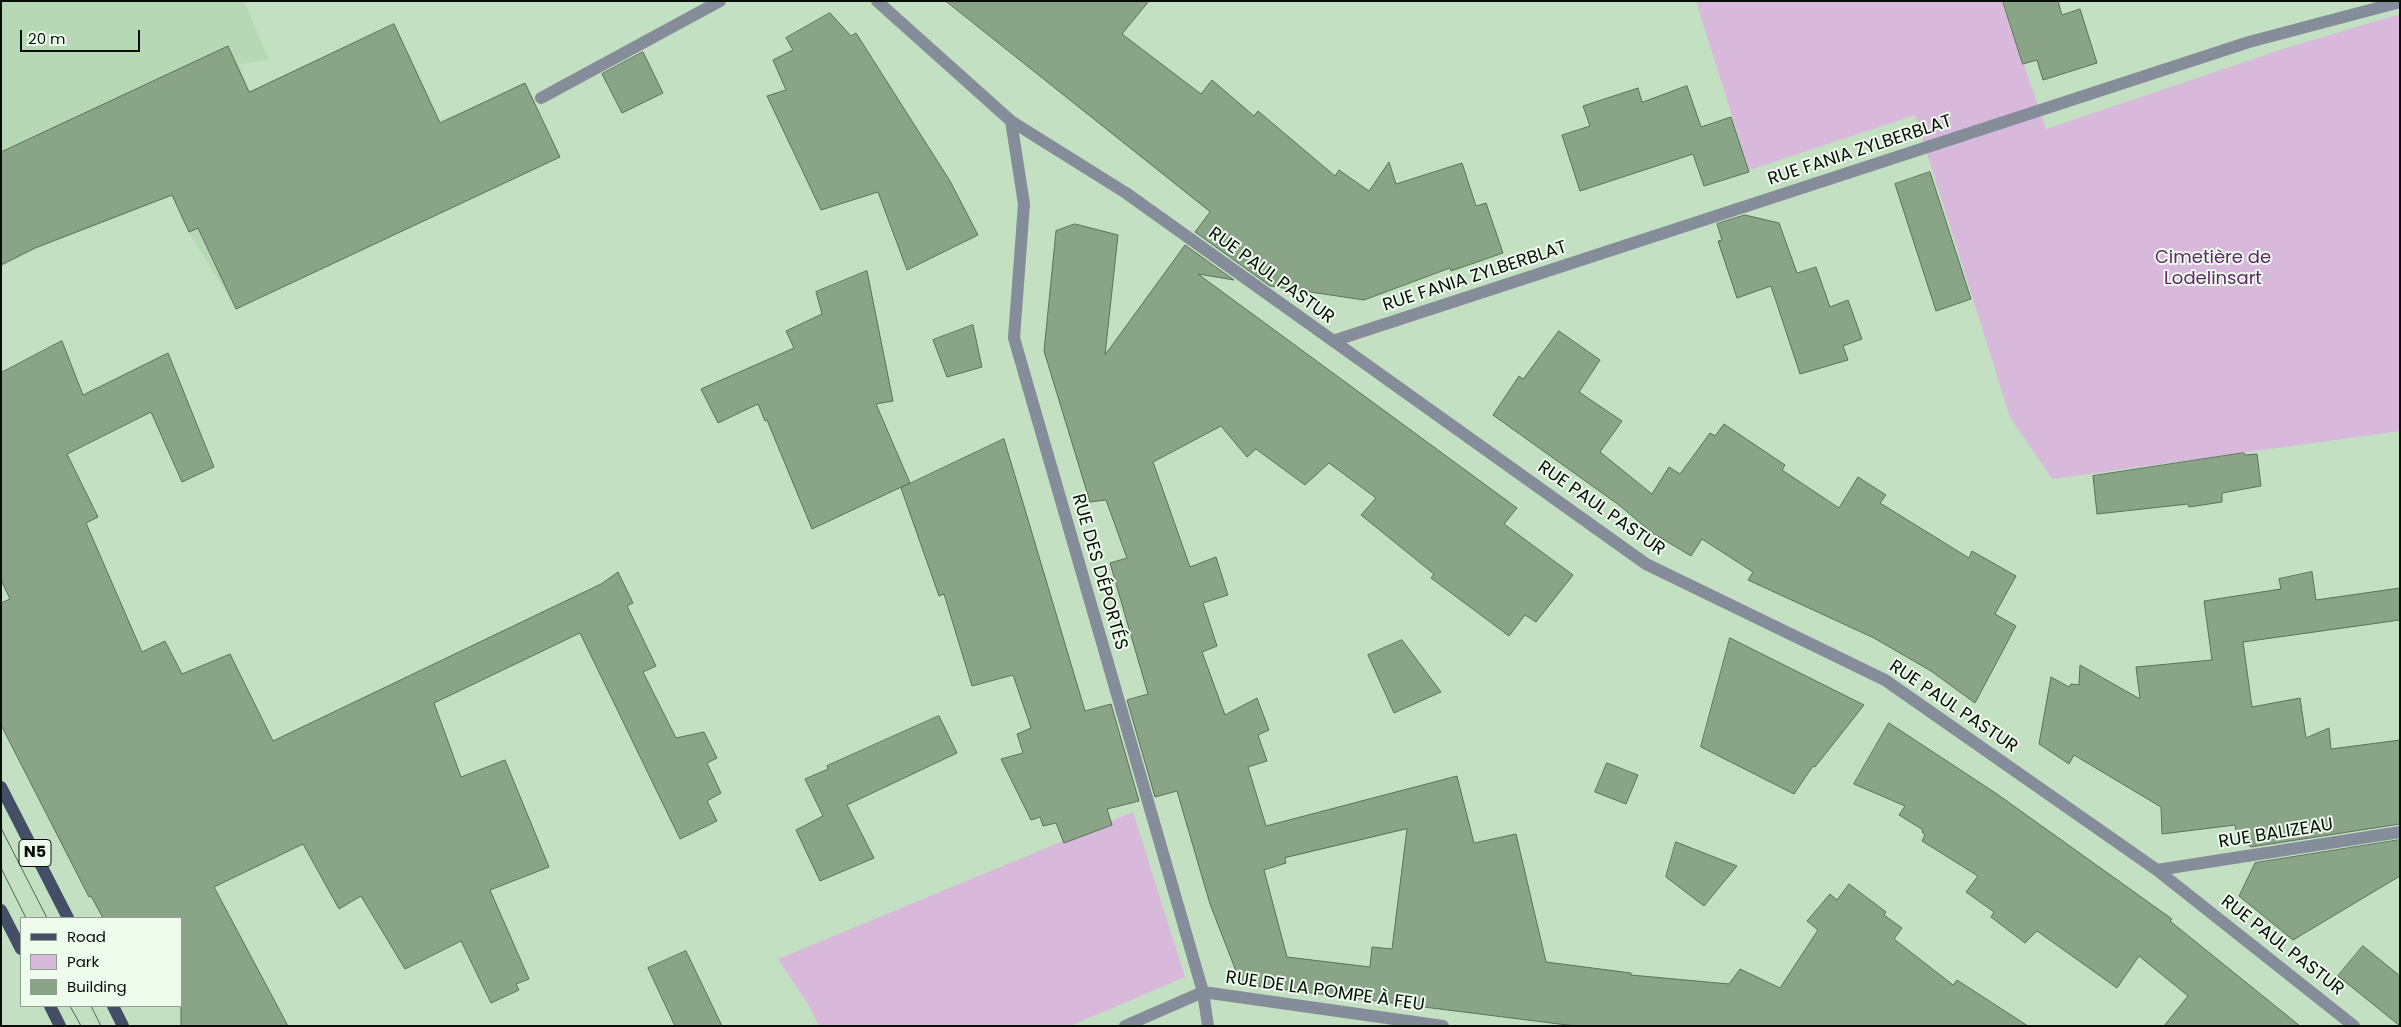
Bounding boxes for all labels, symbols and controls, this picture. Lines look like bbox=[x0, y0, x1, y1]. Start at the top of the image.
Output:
scale bar bbox=[22, 20, 142, 52]
text: 20 m bbox=[28, 28, 66, 49]
street label: RUE FANIA ZYLBERBLAT bbox=[1765, 111, 1955, 191]
street label: RUE PAUL PASTUR bbox=[1204, 223, 1338, 329]
street label: RUE FANIA ZYLBERBLAT bbox=[1380, 237, 1570, 317]
park label: Cimetière de Lodelinsart bbox=[2155, 247, 2271, 290]
street label: RUE PAUL PASTUR bbox=[1533, 457, 1669, 561]
street label: RUE DES DÉPORTÉS bbox=[1066, 491, 1132, 653]
street label: RUE PAUL PASTUR bbox=[1885, 656, 2021, 758]
street label: RUE BALIZEAU bbox=[2217, 814, 2335, 854]
road number: N5 bbox=[19, 840, 51, 866]
street label: RUE PAUL PASTUR bbox=[2216, 891, 2348, 1001]
legend bbox=[20, 917, 182, 1007]
text: Road bbox=[67, 926, 106, 947]
text: Park bbox=[67, 951, 99, 972]
street label: RUE DE LA POMPE À FEU bbox=[1224, 967, 1426, 1017]
text: Building bbox=[67, 976, 127, 997]

